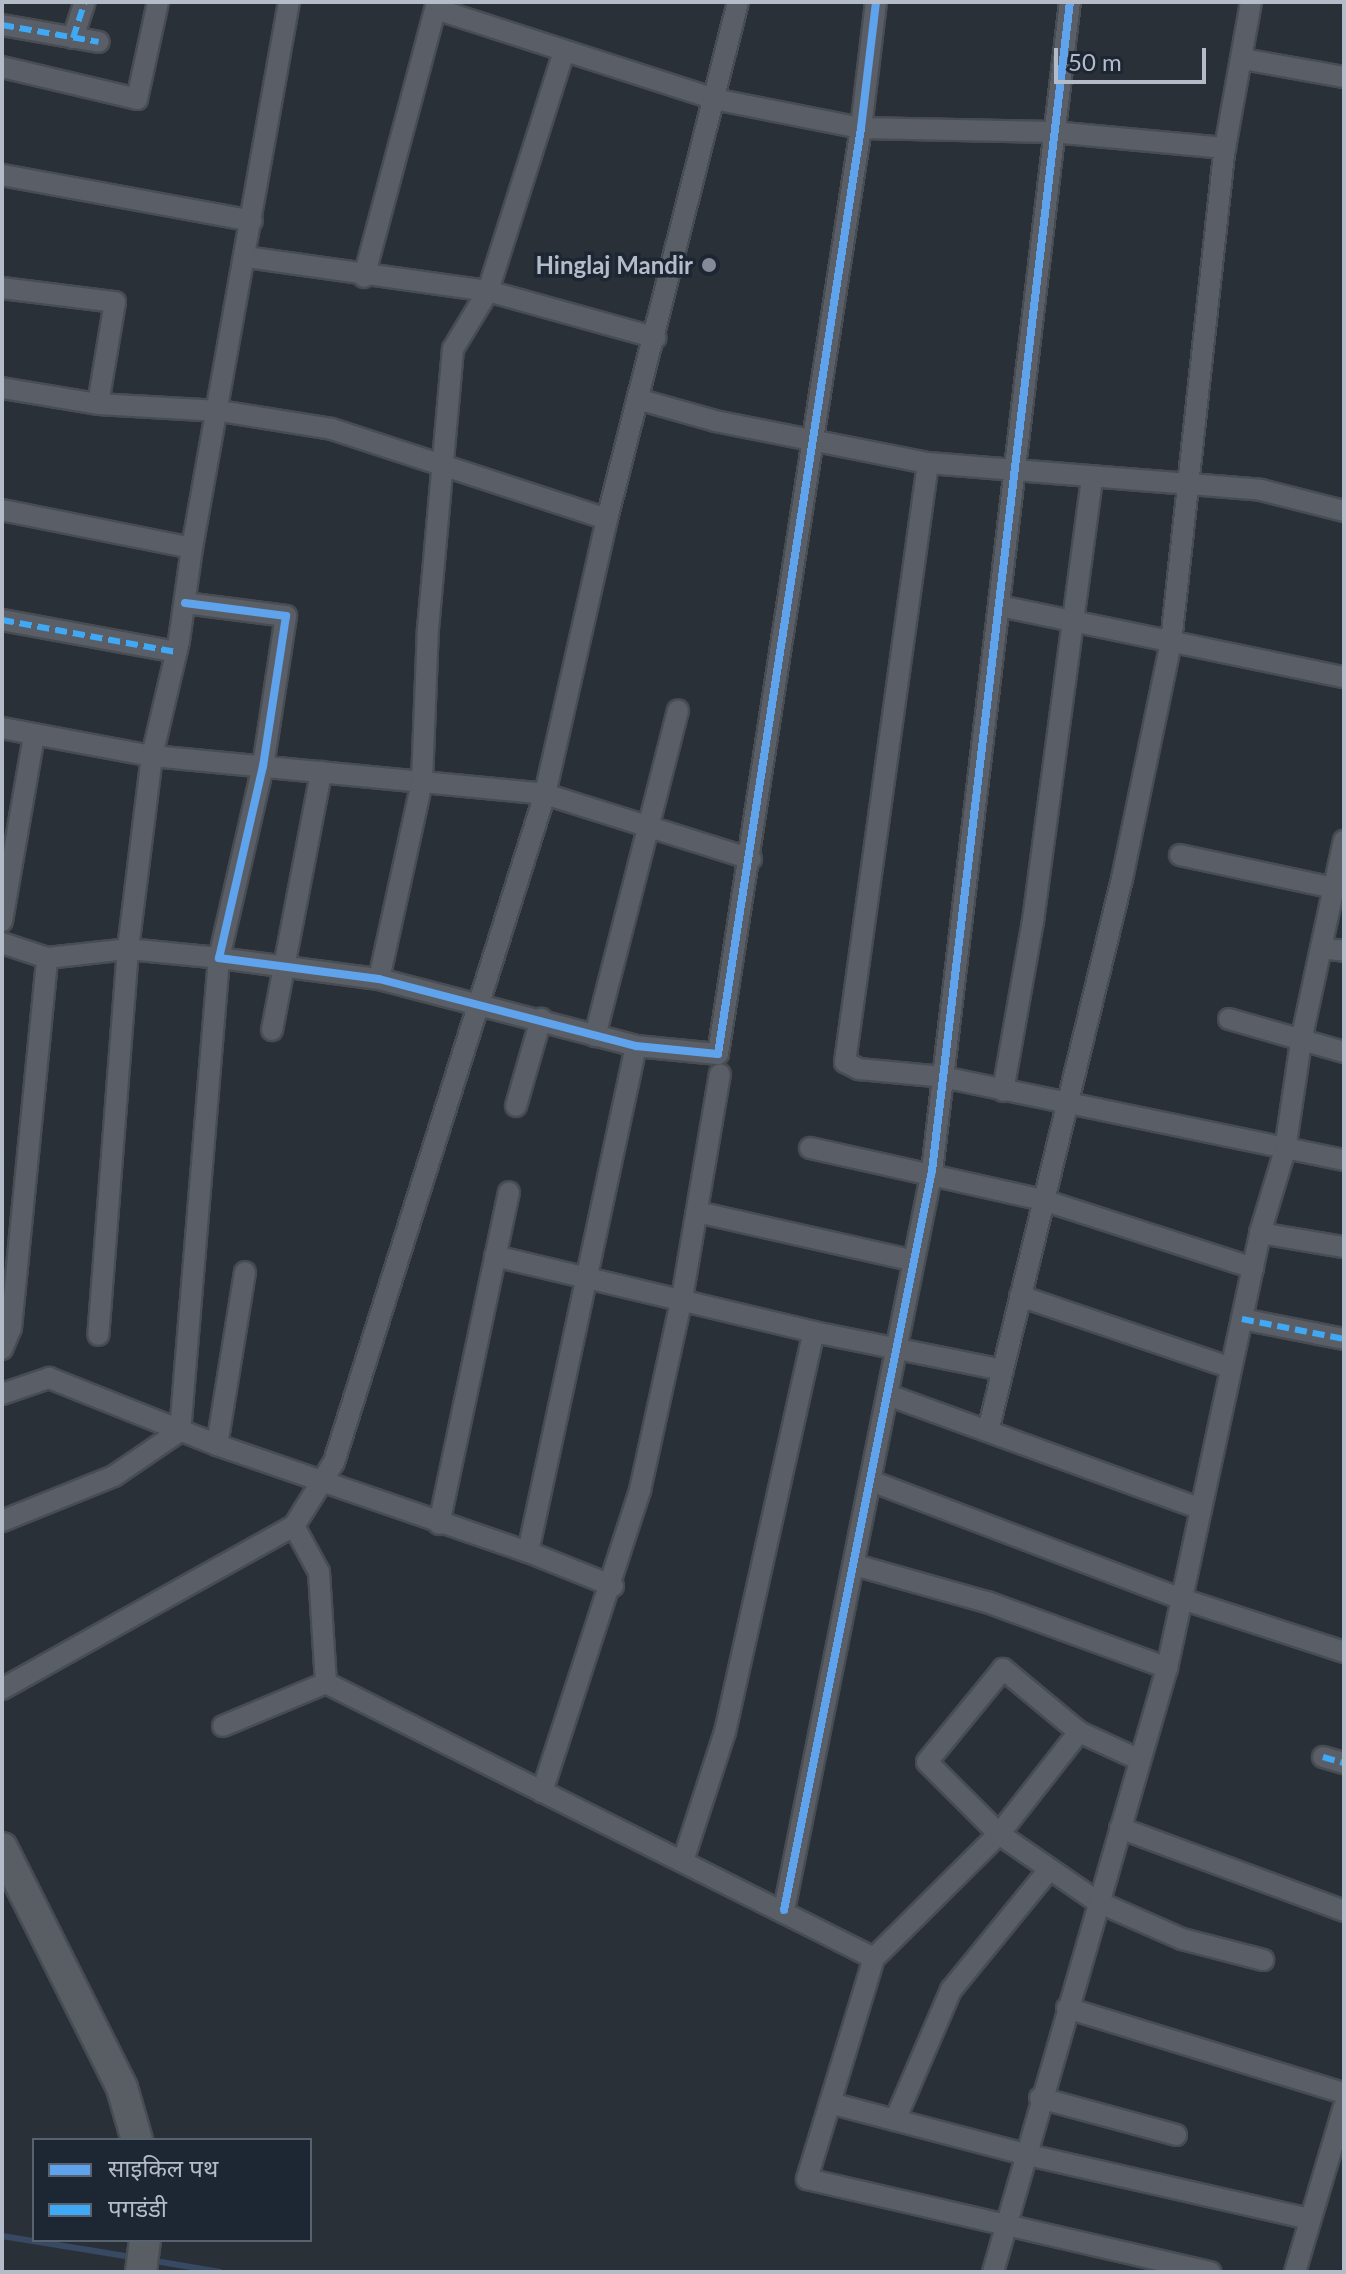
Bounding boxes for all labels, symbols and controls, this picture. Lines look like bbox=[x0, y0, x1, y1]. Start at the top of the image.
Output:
scale bar bbox=[1058, 32, 1210, 82]
text: 50 m bbox=[1068, 47, 1122, 76]
place label: Hinglaj Mandir bbox=[536, 251, 693, 279]
marker: Hinglaj Mandir bbox=[700, 256, 718, 274]
legend bbox=[32, 2138, 312, 2242]
text: साइकिल पथ bbox=[108, 2153, 218, 2182]
text: पगडंडी bbox=[108, 2193, 167, 2222]

